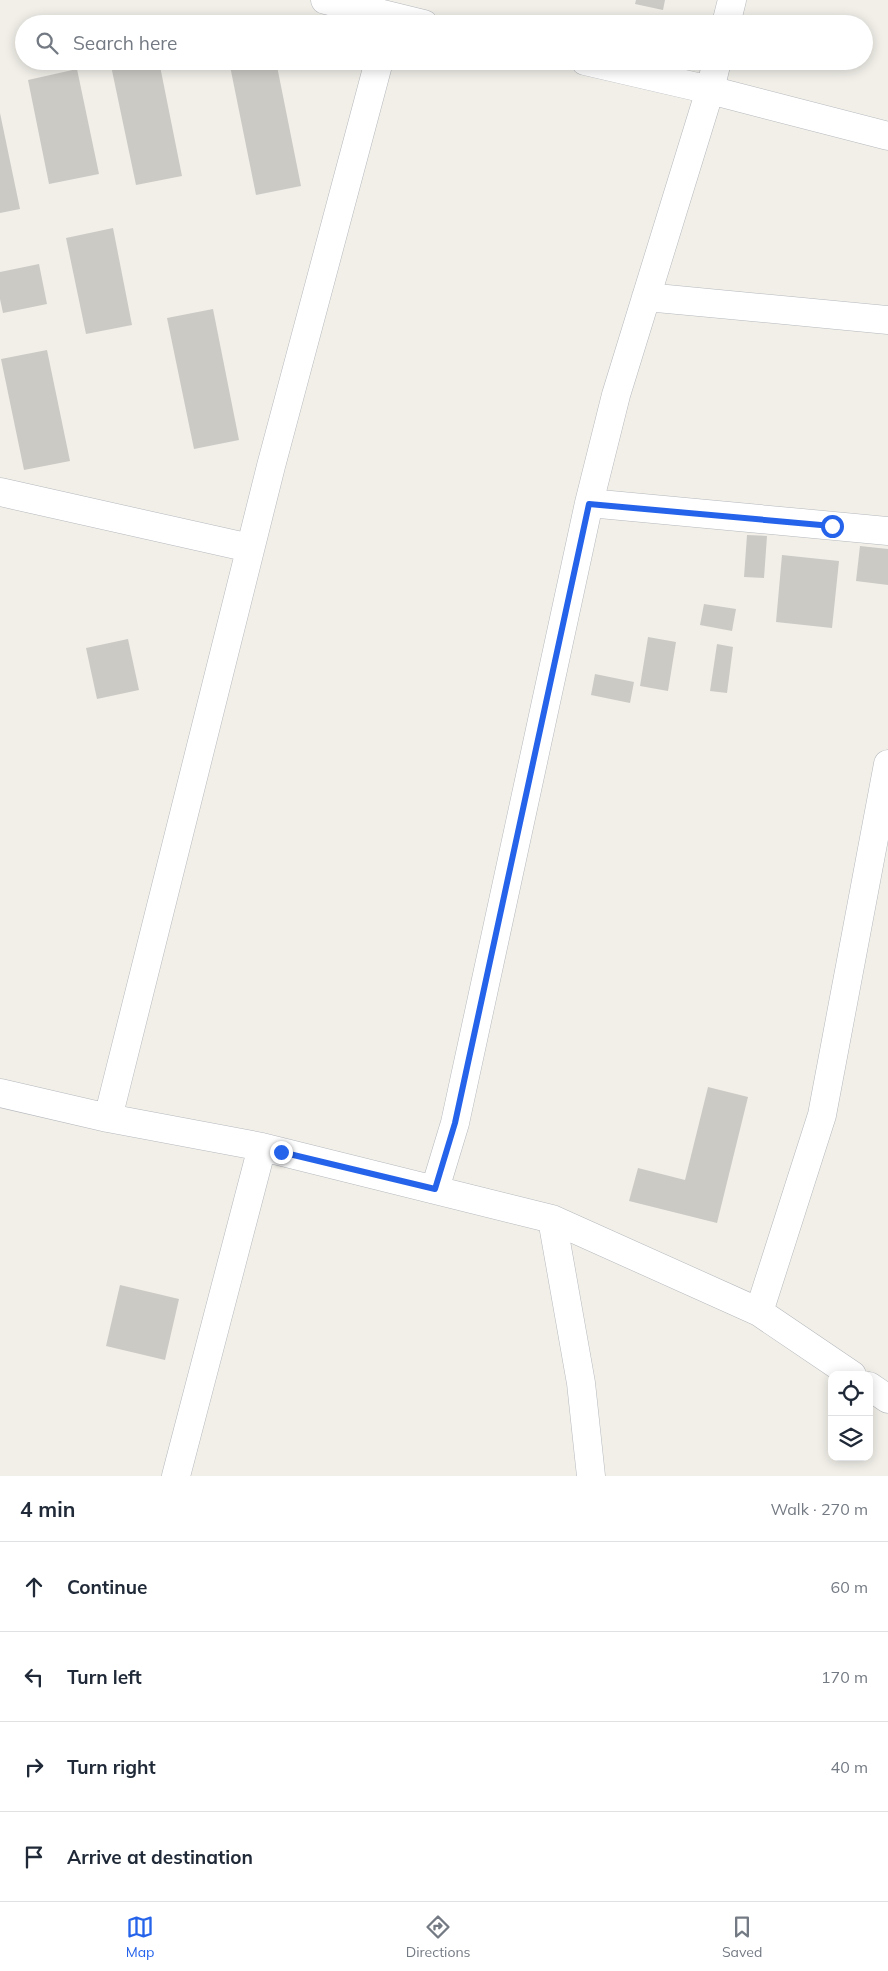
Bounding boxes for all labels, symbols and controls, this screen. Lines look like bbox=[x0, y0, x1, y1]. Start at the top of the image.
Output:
search box bbox=[15, 15, 873, 70]
icon: search bbox=[33, 29, 61, 57]
text: Search here bbox=[73, 31, 177, 55]
route start bbox=[821, 515, 844, 538]
route end bbox=[270, 1141, 293, 1164]
map controls bbox=[828, 1371, 873, 1461]
button: locate bbox=[828, 1371, 873, 1416]
button: layers bbox=[828, 1416, 873, 1461]
text: 4 min bbox=[20, 1496, 75, 1522]
text: Walk · 270 m bbox=[770, 1499, 868, 1519]
icon: ahead bbox=[20, 1573, 48, 1601]
text: Continue bbox=[67, 1575, 147, 1599]
text: 60 m bbox=[831, 1577, 868, 1597]
icon: left bbox=[20, 1663, 48, 1691]
text: Turn left bbox=[67, 1665, 142, 1689]
text: 170 m bbox=[821, 1667, 868, 1687]
icon: right bbox=[20, 1753, 48, 1781]
text: Turn right bbox=[67, 1755, 156, 1779]
text: 40 m bbox=[831, 1757, 868, 1777]
icon: arrive bbox=[20, 1843, 48, 1871]
text: Arrive at destination bbox=[67, 1845, 253, 1869]
tab: Map bbox=[126, 1913, 154, 1961]
tab: Directions bbox=[406, 1913, 471, 1961]
tab: Saved bbox=[722, 1913, 762, 1961]

